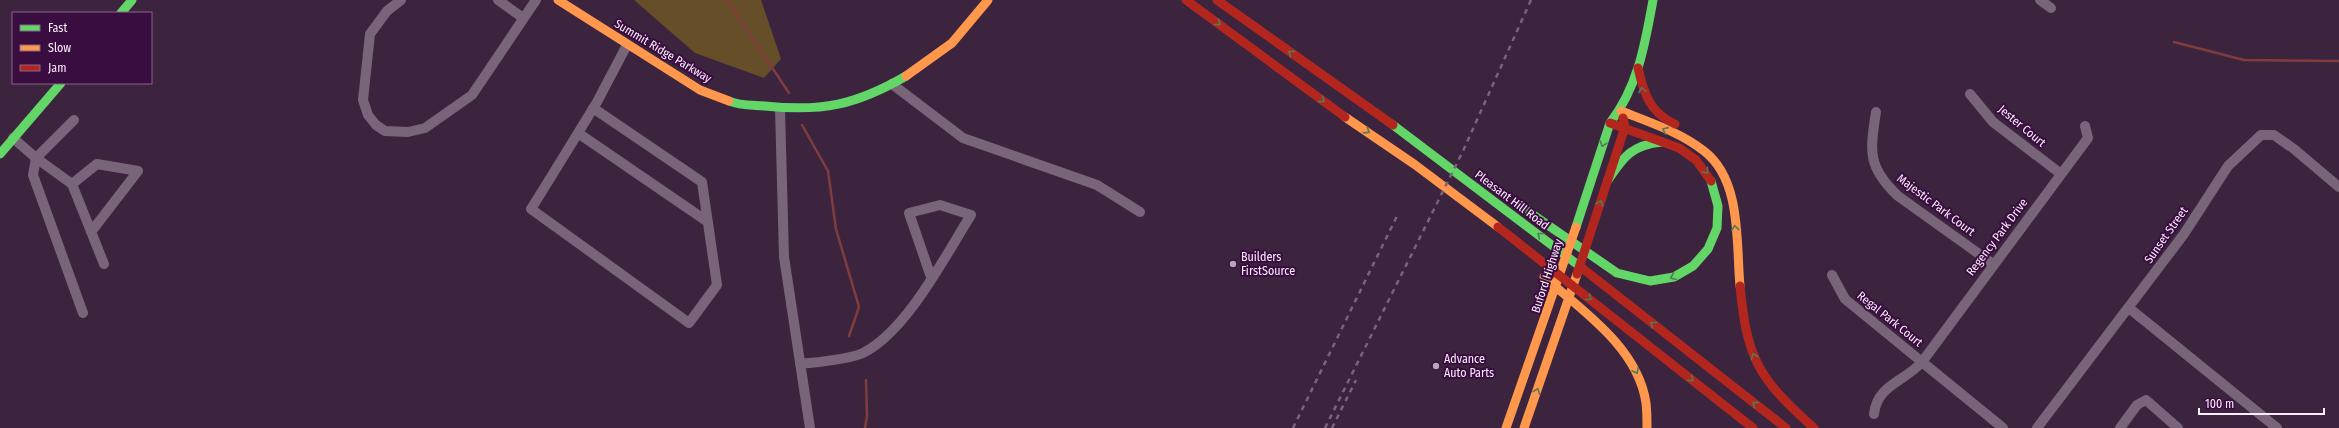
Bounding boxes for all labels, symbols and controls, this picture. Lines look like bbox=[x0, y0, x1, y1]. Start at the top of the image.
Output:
legend bbox=[12, 12, 152, 84]
street label: Summit Ridge Parkway bbox=[612, 16, 715, 86]
one-way arrow bbox=[1213, 18, 1220, 25]
text: Fast bbox=[48, 21, 67, 35]
text: Slow bbox=[48, 41, 71, 55]
one-way arrow bbox=[1289, 51, 1296, 58]
text: Jam bbox=[48, 61, 66, 75]
one-way arrow bbox=[1639, 87, 1647, 93]
one-way arrow bbox=[1318, 96, 1325, 103]
street label: Jester Court bbox=[1995, 102, 2049, 150]
one-way arrow bbox=[1363, 126, 1370, 134]
one-way arrow bbox=[1662, 127, 1670, 135]
one-way arrow bbox=[1600, 141, 1608, 148]
one-way arrow bbox=[1701, 166, 1708, 174]
street label: Pleasant Hill Road bbox=[1472, 168, 1552, 232]
street label: Majestic Park Court bbox=[1894, 171, 1978, 239]
street label: Regency Park Drive bbox=[1963, 196, 2031, 278]
one-way arrow bbox=[1595, 200, 1604, 207]
street label: Sunset Street bbox=[2141, 204, 2191, 266]
one-way arrow bbox=[1731, 225, 1740, 231]
one-way arrow bbox=[1537, 233, 1544, 240]
street label: Buford Highway bbox=[1528, 237, 1566, 315]
place label: Builders FirstSource bbox=[1241, 250, 1295, 278]
marker: Builders FirstSource bbox=[1228, 259, 1238, 269]
one-way arrow bbox=[1669, 272, 1677, 280]
street label: Regal Park Court bbox=[1854, 288, 1926, 350]
one-way arrow bbox=[1584, 294, 1591, 301]
one-way arrow bbox=[1651, 321, 1658, 328]
place label: Advance Auto Parts bbox=[1444, 352, 1494, 380]
one-way arrow bbox=[1751, 353, 1759, 360]
marker: Advance Auto Parts bbox=[1431, 361, 1441, 371]
one-way arrow bbox=[1631, 367, 1638, 374]
one-way arrow bbox=[1687, 374, 1694, 381]
one-way arrow bbox=[1532, 388, 1541, 395]
scale bar bbox=[2199, 390, 2324, 416]
text: 100 m bbox=[2205, 397, 2234, 411]
one-way arrow bbox=[1753, 402, 1760, 409]

